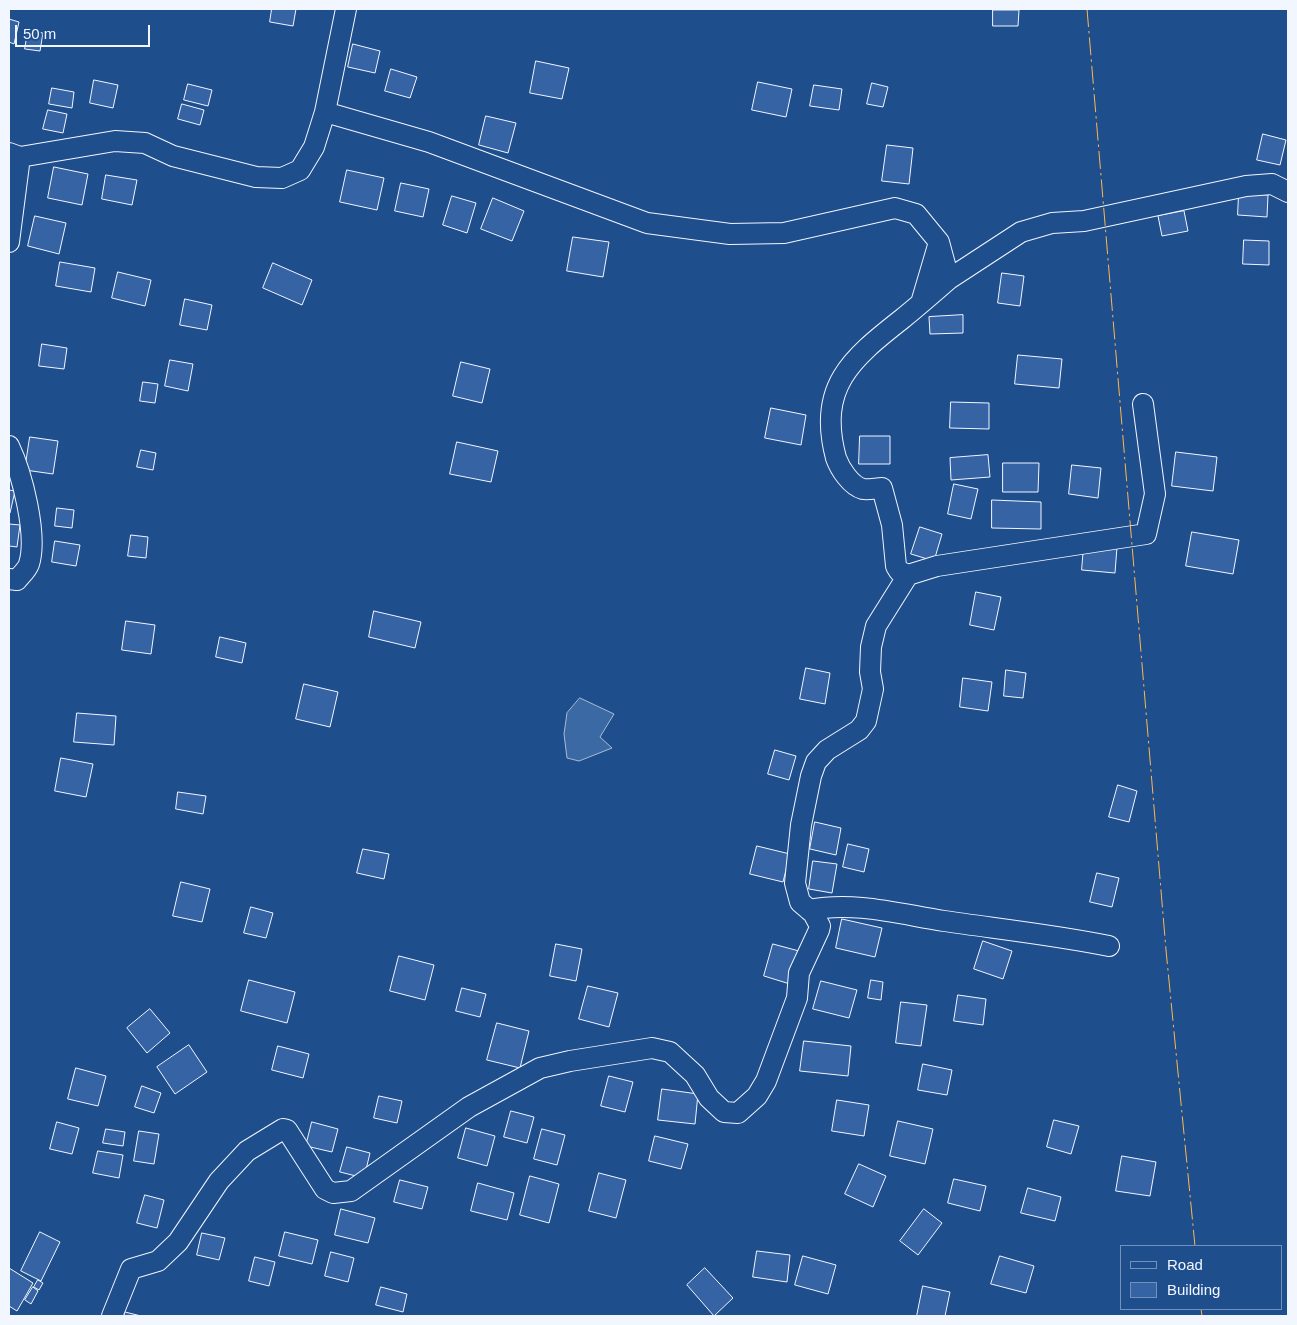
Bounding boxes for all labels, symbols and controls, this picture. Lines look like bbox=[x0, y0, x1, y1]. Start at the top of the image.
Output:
scale bar bbox=[18, 15, 152, 47]
text: 50 m bbox=[23, 25, 56, 42]
legend bbox=[1120, 1245, 1282, 1310]
text: Road bbox=[1167, 1256, 1203, 1273]
text: Building bbox=[1167, 1281, 1220, 1298]

